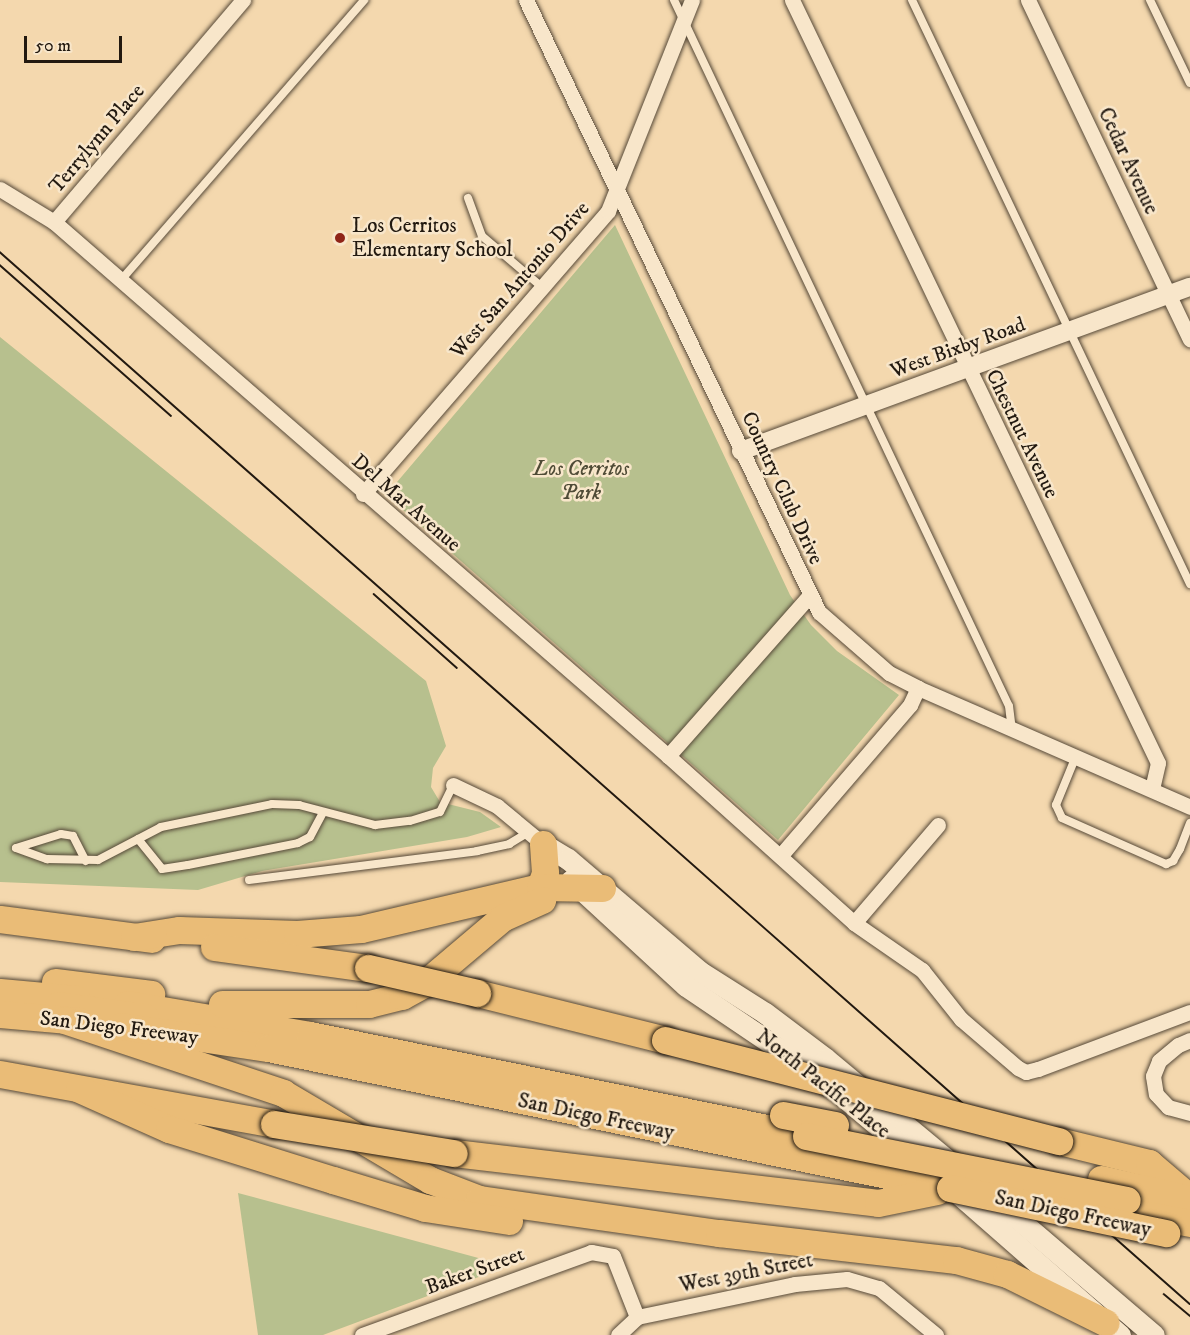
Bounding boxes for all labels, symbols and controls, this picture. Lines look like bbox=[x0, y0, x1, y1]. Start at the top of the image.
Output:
scale bar bbox=[27, 24, 124, 62]
text: 50 m bbox=[35, 35, 71, 57]
street label: Terrylynn Place bbox=[44, 79, 150, 199]
street label: Cedar Avenue bbox=[1092, 104, 1164, 218]
street label: West San Antonio Drive bbox=[445, 196, 595, 364]
place label: Los Cerritos Elementary School bbox=[352, 213, 513, 263]
marker: Los Cerritos Elementary School bbox=[333, 231, 347, 245]
street label: West Bixby Road bbox=[887, 312, 1029, 384]
street label: Chestnut Avenue bbox=[980, 366, 1064, 502]
street label: Country Club Drive bbox=[736, 408, 828, 568]
street label: Del Mar Avenue bbox=[346, 449, 466, 557]
park label: Los Cerritos Park bbox=[533, 456, 629, 506]
street label: San Diego Freeway bbox=[38, 1006, 200, 1050]
street label: North Pacific Place bbox=[751, 1024, 895, 1144]
street label: San Diego Freeway bbox=[515, 1088, 677, 1146]
street label: San Diego Freeway bbox=[992, 1185, 1154, 1243]
street label: Baker Street bbox=[422, 1242, 528, 1300]
street label: West 39th Street bbox=[677, 1248, 815, 1298]

